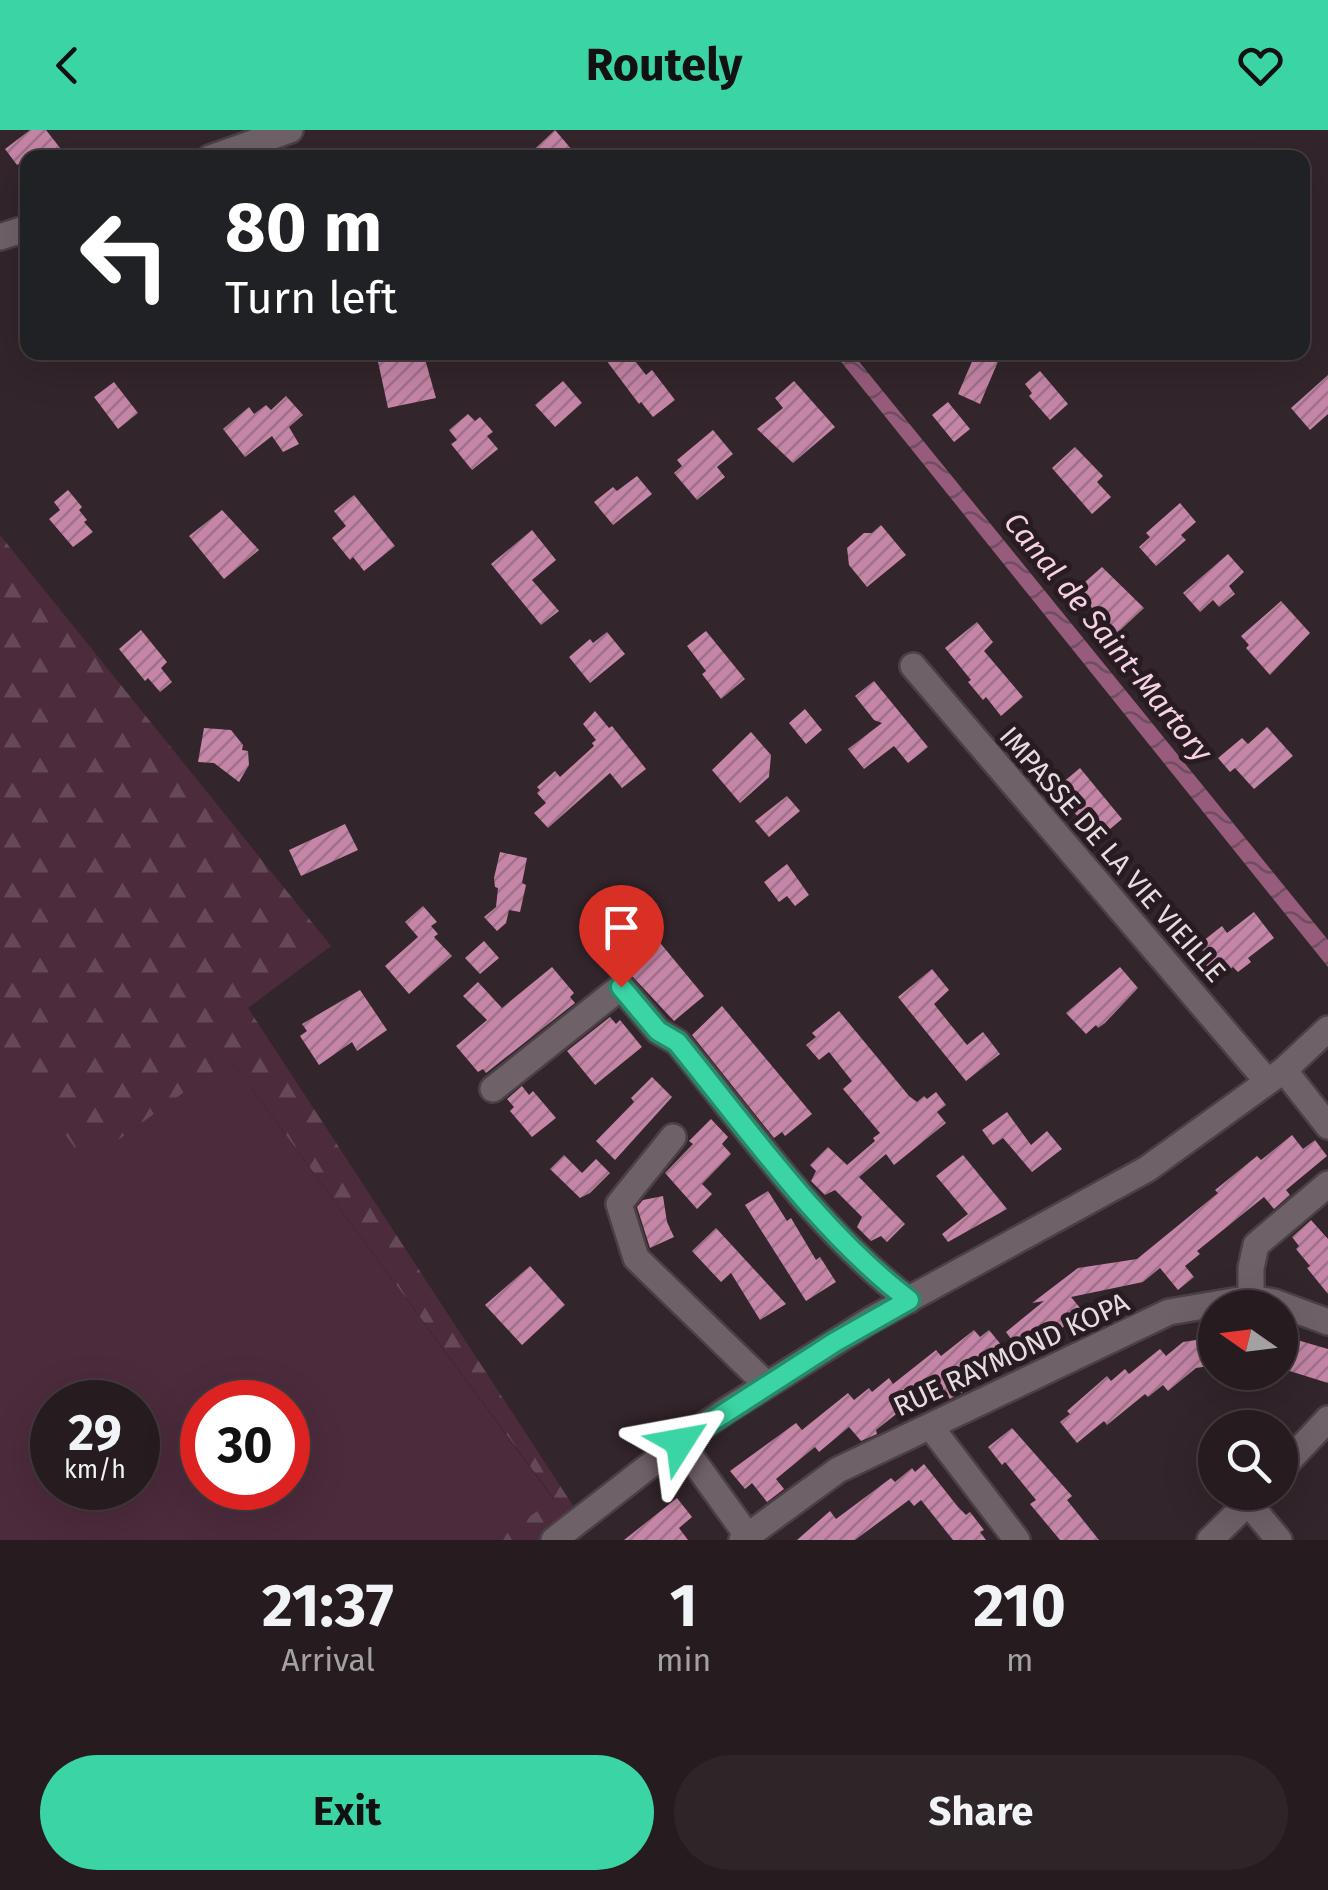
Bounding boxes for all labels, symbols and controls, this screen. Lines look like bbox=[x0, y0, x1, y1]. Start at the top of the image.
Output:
icon: back bbox=[40, 38, 95, 93]
text: Routely bbox=[586, 38, 742, 92]
icon: heart bbox=[1233, 38, 1288, 93]
text: 80 m bbox=[225, 186, 382, 270]
icon: left bbox=[60, 190, 190, 320]
text: Turn left bbox=[225, 271, 397, 325]
water label: Canal de Saint-Martory bbox=[996, 505, 1221, 770]
street label: IMPASSE DE LA VIE VIEILLE bbox=[993, 720, 1232, 989]
pin bbox=[579, 885, 664, 988]
icon: arrive bbox=[594, 900, 649, 955]
street label: RUE RAYMOND KOPA bbox=[888, 1285, 1134, 1423]
north arrow bbox=[1198, 1290, 1298, 1390]
map controls bbox=[1198, 1290, 1298, 1510]
speed limit sign: 30 bbox=[180, 1380, 310, 1510]
position arrow bbox=[628, 1390, 732, 1494]
text: 29 bbox=[68, 1403, 122, 1463]
button: search bbox=[1198, 1410, 1298, 1510]
text: km/h bbox=[64, 1455, 126, 1485]
text: 21:37 bbox=[262, 1570, 394, 1642]
text: 1 bbox=[670, 1570, 698, 1642]
text: 210 bbox=[973, 1570, 1066, 1642]
text: Arrival bbox=[281, 1641, 375, 1679]
text: min bbox=[656, 1641, 711, 1679]
text: m bbox=[1006, 1641, 1033, 1679]
button: Exit bbox=[40, 1755, 654, 1870]
button: Share bbox=[674, 1755, 1288, 1870]

